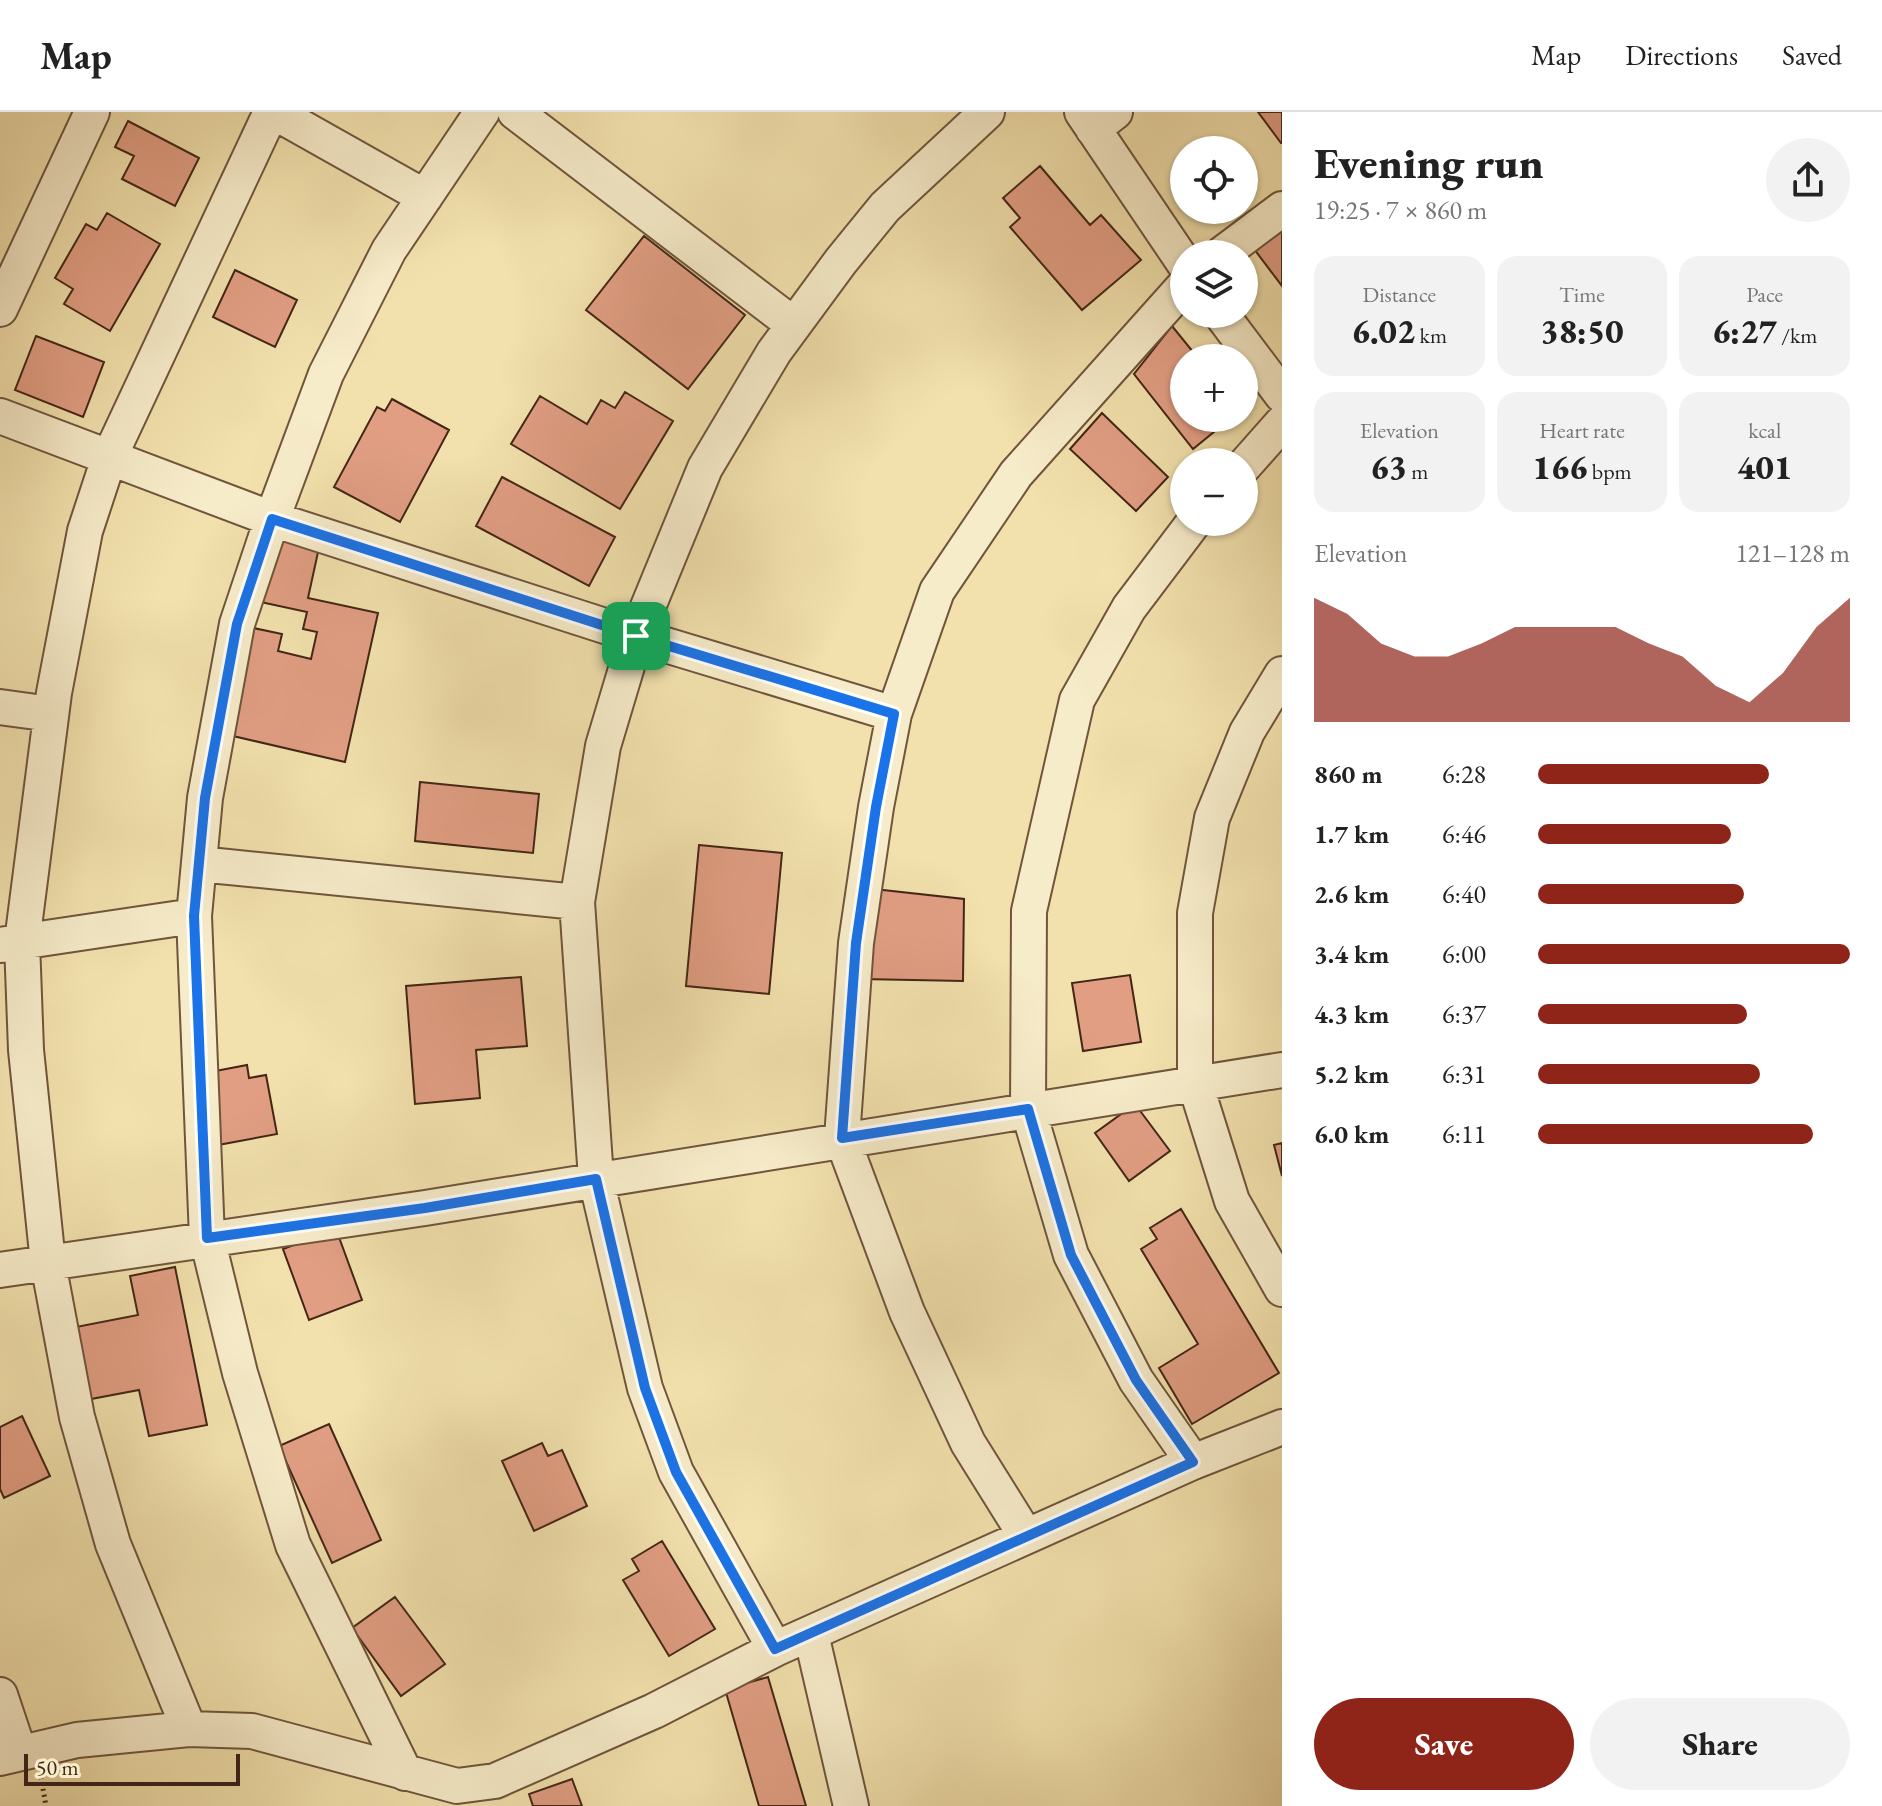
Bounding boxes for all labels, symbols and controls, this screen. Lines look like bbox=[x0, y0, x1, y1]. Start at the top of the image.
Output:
text: Map bbox=[40, 31, 112, 80]
text: Map bbox=[1531, 37, 1581, 73]
text: Directions bbox=[1625, 37, 1738, 73]
text: Saved bbox=[1782, 37, 1842, 73]
text: Evening run bbox=[1314, 134, 1544, 191]
map controls bbox=[1170, 136, 1258, 536]
button: locate bbox=[1170, 136, 1258, 224]
button: share bbox=[1766, 138, 1850, 222]
text: 19:25 · 7 × 860 m bbox=[1314, 193, 1487, 227]
button: layers bbox=[1170, 240, 1258, 328]
text: Distance bbox=[1363, 280, 1436, 309]
text: Time bbox=[1559, 280, 1605, 309]
text: Pace bbox=[1746, 280, 1783, 309]
text: 6.02 bbox=[1352, 309, 1415, 353]
text: 38:50 bbox=[1540, 309, 1624, 353]
text: 6:27 bbox=[1712, 309, 1777, 353]
text: km bbox=[1415, 321, 1447, 350]
text: /km bbox=[1777, 321, 1817, 350]
button: + bbox=[1170, 344, 1258, 432]
text: Elevation bbox=[1360, 416, 1439, 445]
text: Heart rate bbox=[1539, 416, 1625, 445]
text: kcal bbox=[1748, 416, 1781, 445]
text: 63 bbox=[1370, 445, 1407, 489]
text: 166 bbox=[1532, 445, 1587, 489]
text: 401 bbox=[1737, 445, 1792, 489]
button: − bbox=[1170, 448, 1258, 536]
text: m bbox=[1407, 457, 1428, 486]
text: bpm bbox=[1587, 457, 1632, 486]
text: Elevation bbox=[1314, 536, 1408, 570]
text: 121–128 m bbox=[1735, 536, 1850, 570]
pin bbox=[602, 602, 670, 670]
icon: arrive bbox=[614, 614, 658, 658]
text: 860 m bbox=[1314, 757, 1382, 791]
text: 6:28 bbox=[1442, 757, 1486, 791]
text: 1.7 km bbox=[1314, 817, 1389, 851]
text: 6:46 bbox=[1442, 817, 1486, 851]
text: 2.6 km bbox=[1314, 877, 1389, 911]
text: 6:40 bbox=[1442, 877, 1486, 911]
text: 3.4 km bbox=[1314, 937, 1389, 971]
text: 6:00 bbox=[1442, 937, 1486, 971]
text: 4.3 km bbox=[1314, 997, 1389, 1031]
text: 6:37 bbox=[1442, 997, 1486, 1031]
text: 5.2 km bbox=[1314, 1057, 1389, 1091]
text: 6:31 bbox=[1442, 1057, 1486, 1091]
text: 6.0 km bbox=[1314, 1117, 1389, 1151]
text: 6:11 bbox=[1442, 1117, 1486, 1151]
button: Save bbox=[1314, 1698, 1574, 1790]
button: Share bbox=[1590, 1698, 1850, 1790]
scale bar bbox=[24, 1750, 240, 1786]
text: 50 m bbox=[36, 1753, 79, 1782]

